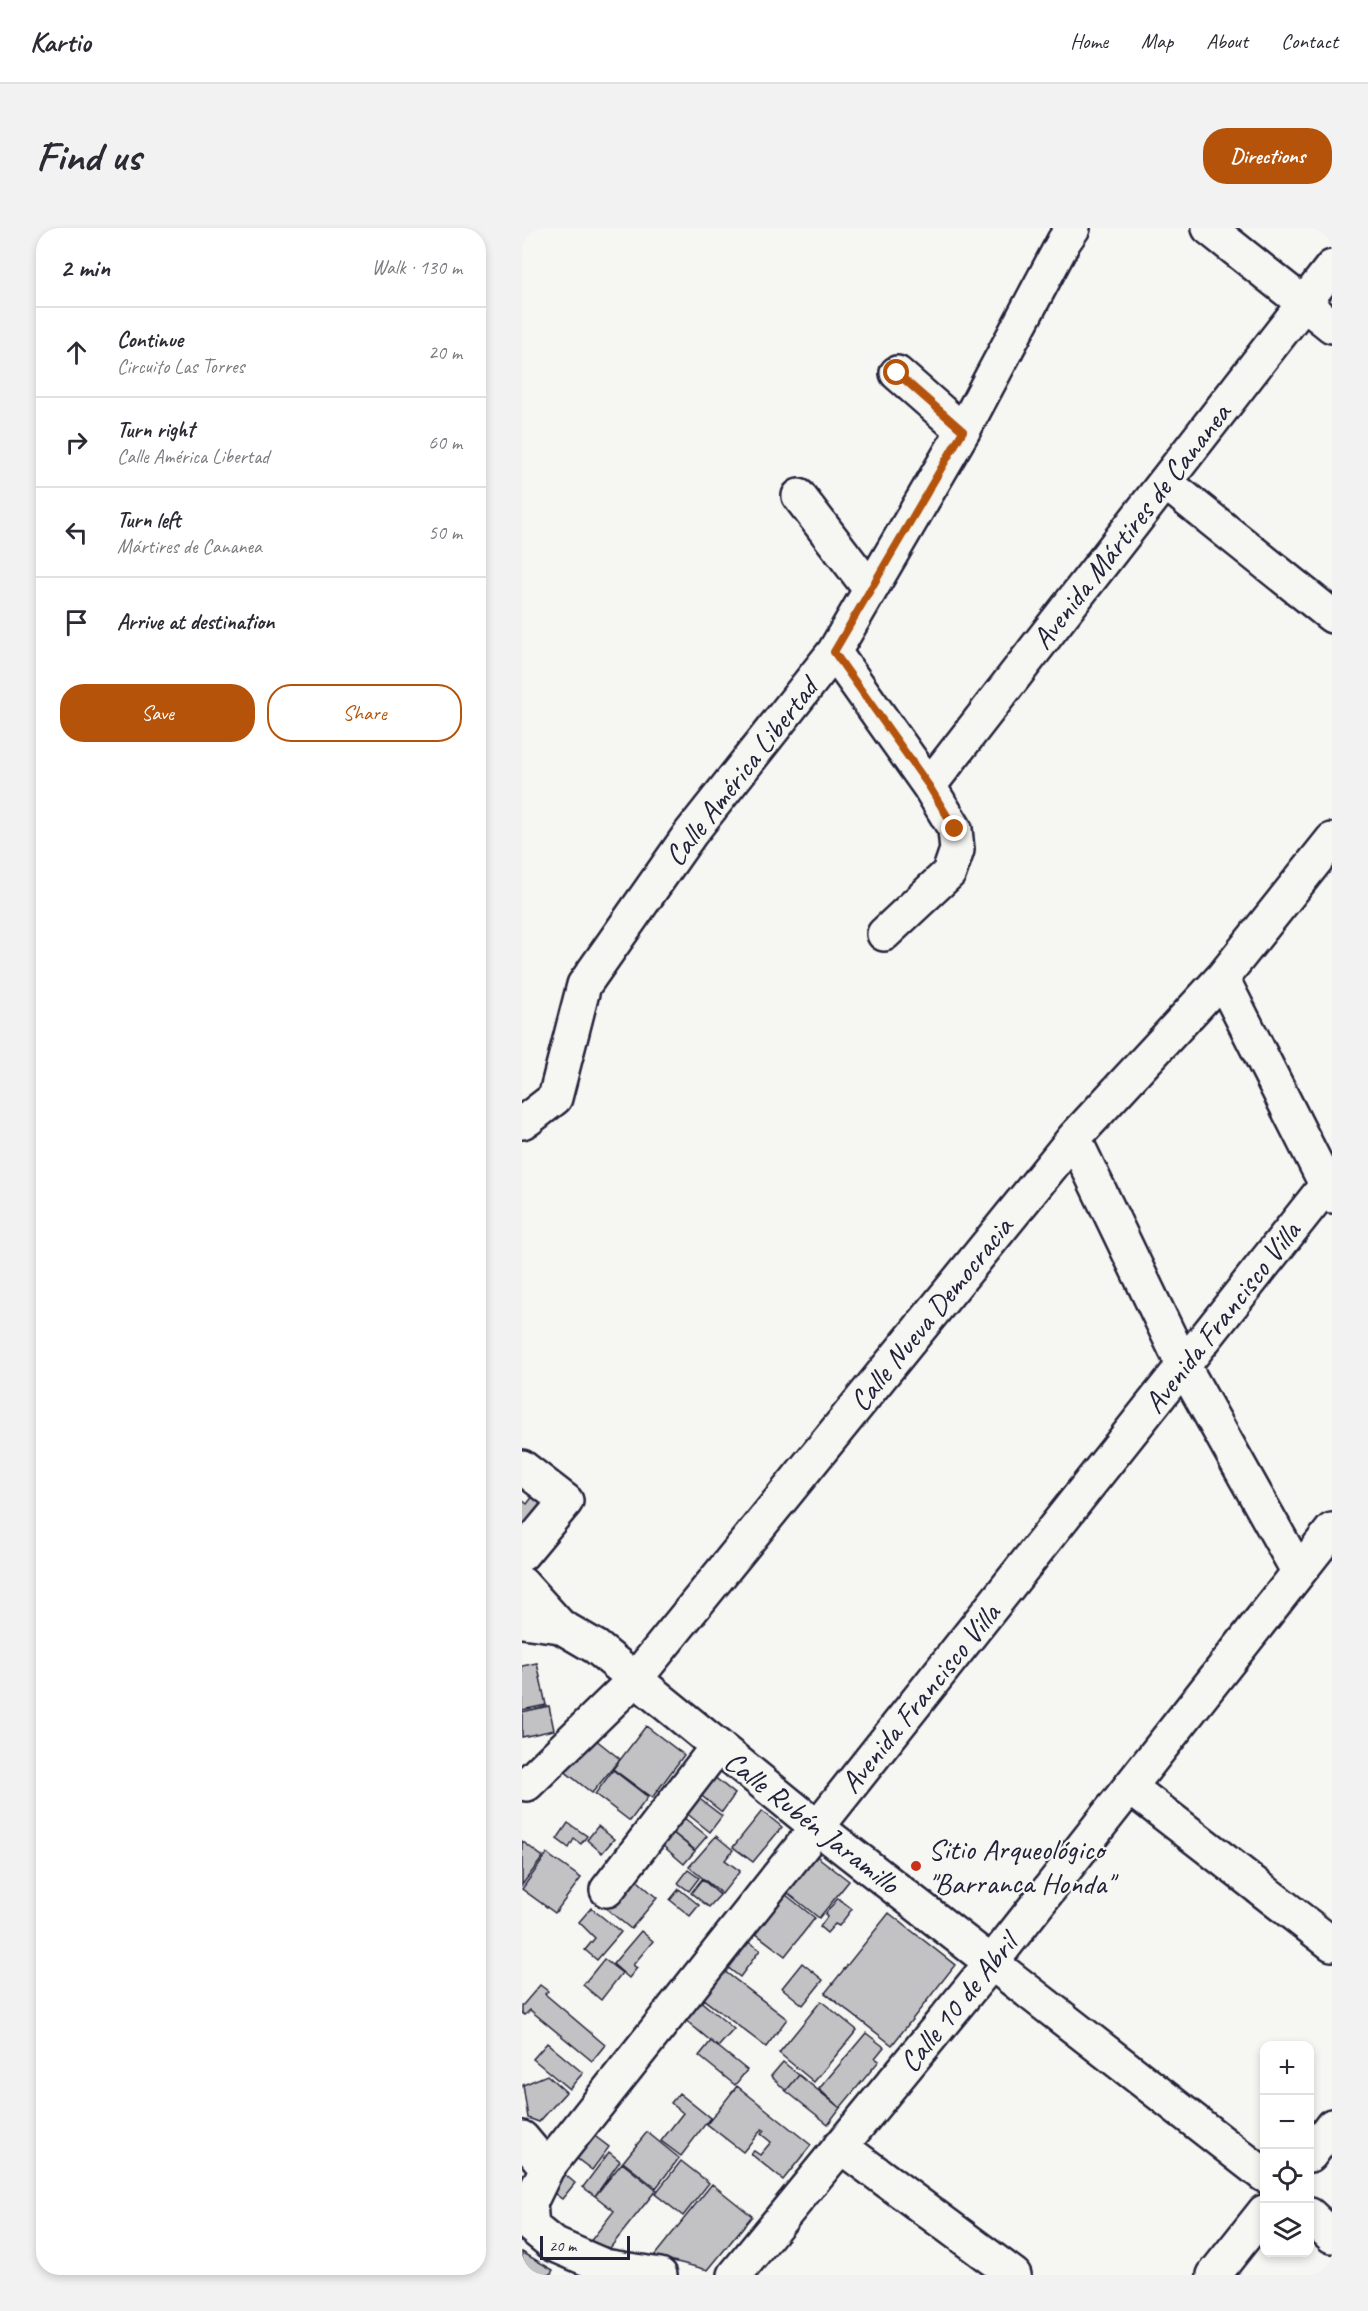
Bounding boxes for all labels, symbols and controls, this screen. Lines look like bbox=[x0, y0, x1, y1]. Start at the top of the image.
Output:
text: Kartio bbox=[30, 24, 91, 59]
text: Home bbox=[1070, 28, 1108, 54]
text: Map bbox=[1141, 28, 1173, 54]
text: About bbox=[1206, 28, 1248, 54]
text: Contact bbox=[1281, 28, 1338, 54]
button: Directions bbox=[1203, 128, 1332, 184]
text: Find us bbox=[36, 130, 141, 183]
text: 2 min bbox=[60, 251, 110, 284]
text: Walk · 130 m bbox=[372, 255, 462, 280]
text: Continue bbox=[117, 326, 183, 354]
icon: ahead bbox=[60, 336, 93, 369]
text: 20 m bbox=[428, 340, 462, 365]
text: Circuito Las Torres bbox=[117, 354, 244, 379]
route start bbox=[883, 359, 909, 385]
street label: Avenida Mártires de Cananea bbox=[1023, 394, 1240, 657]
text: Turn right bbox=[117, 416, 194, 444]
icon: right bbox=[60, 426, 93, 459]
text: 60 m bbox=[428, 430, 462, 455]
text: Calle América Libertad bbox=[117, 444, 269, 469]
text: Turn left bbox=[117, 506, 181, 534]
icon: left bbox=[60, 516, 93, 549]
text: 50 m bbox=[428, 520, 462, 545]
text: Mártires de Cananea bbox=[117, 534, 262, 559]
icon: arrive bbox=[60, 606, 93, 639]
text: Arrive at destination bbox=[117, 608, 274, 636]
street label: Calle América Libertad bbox=[656, 667, 829, 874]
button: Save bbox=[60, 684, 255, 742]
button: Share bbox=[267, 684, 462, 742]
route end bbox=[941, 815, 967, 841]
street label: Calle Nueva Democracia bbox=[841, 1208, 1022, 1419]
street label: Avenida Francisco Villa bbox=[1135, 1212, 1310, 1421]
street label: Avenida Francisco Villa bbox=[832, 1594, 1009, 1801]
street label: Calle Rubén Jaramillo bbox=[717, 1742, 908, 1903]
place label: Sitio Arqueológico "Barranca Honda" bbox=[928, 1830, 1119, 1902]
marker: Sitio Arqueológico "Barranca Honda" bbox=[909, 1859, 923, 1873]
street label: Calle 10 de Abril bbox=[891, 1922, 1028, 2080]
map controls bbox=[1260, 2041, 1314, 2257]
button: + bbox=[1260, 2041, 1314, 2095]
button: − bbox=[1260, 2095, 1314, 2149]
button: locate bbox=[1260, 2149, 1314, 2203]
button: layers bbox=[1260, 2203, 1314, 2257]
scale bar bbox=[540, 2233, 630, 2260]
text: 20 m bbox=[549, 2236, 576, 2256]

